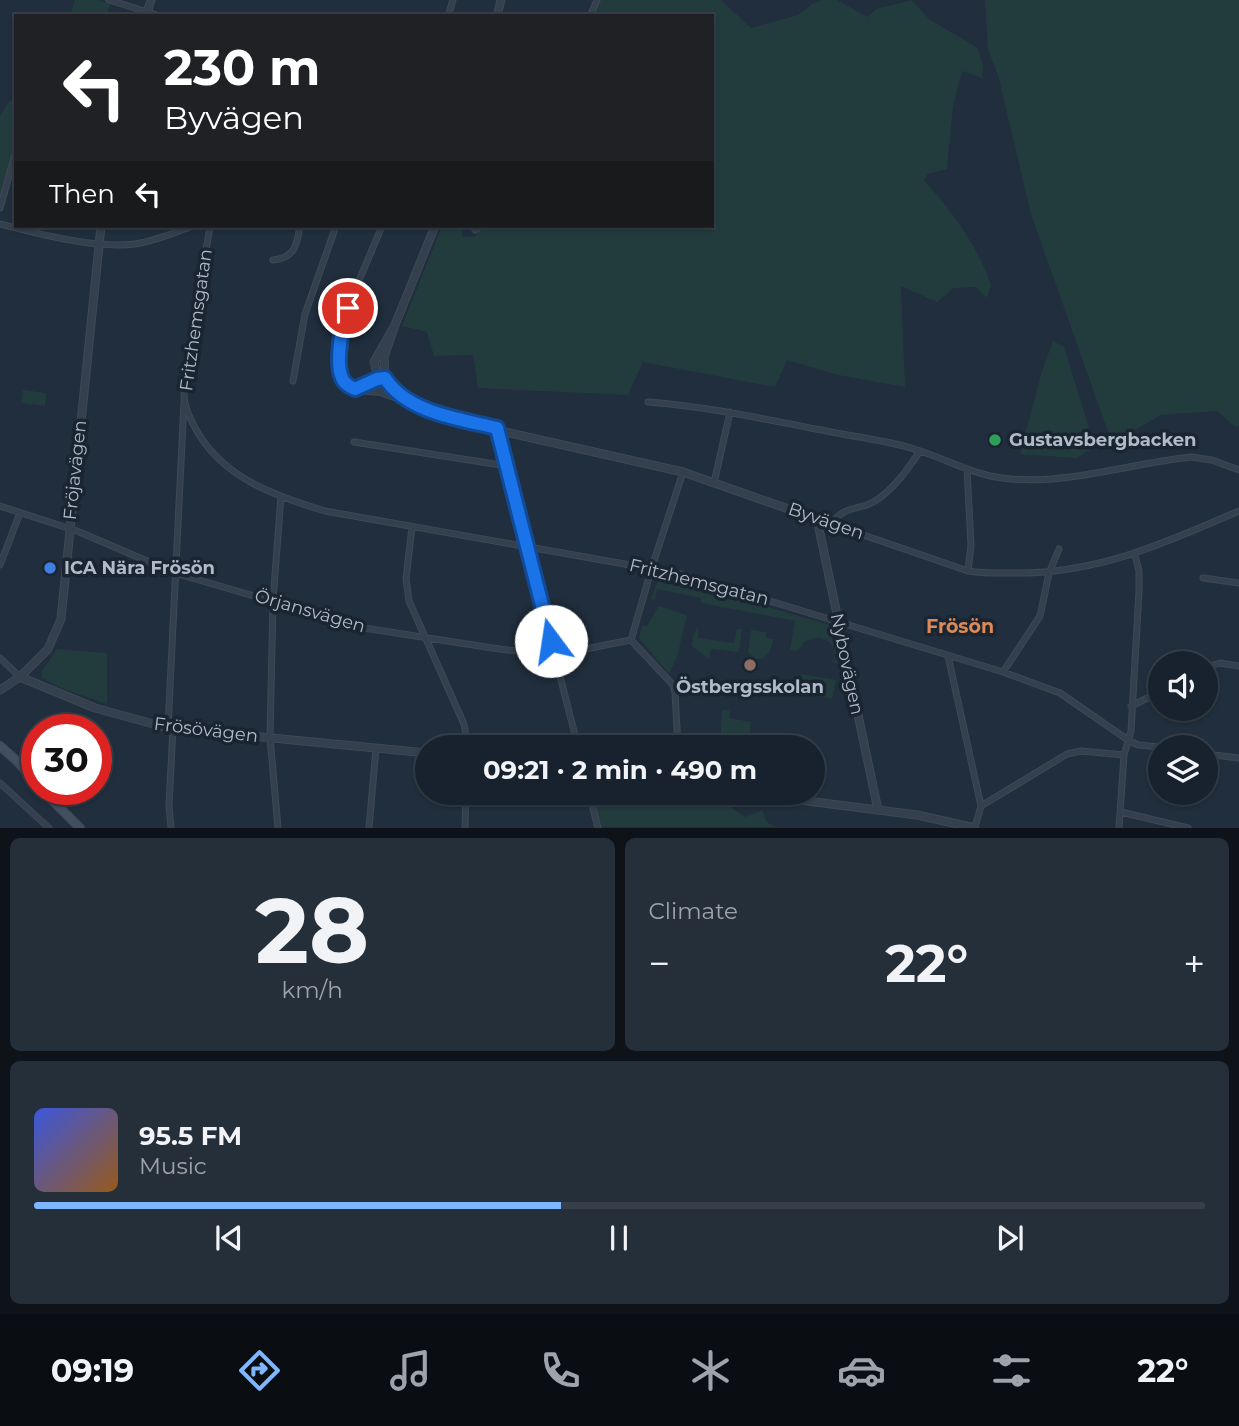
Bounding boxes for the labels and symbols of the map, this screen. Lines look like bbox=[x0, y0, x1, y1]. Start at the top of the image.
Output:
street label: Fritzhemsgatan bbox=[175, 248, 217, 392]
pin bbox=[318, 278, 378, 338]
street label: Fröjavägen bbox=[59, 419, 91, 521]
place label: Gustavsbergbacken bbox=[1009, 429, 1197, 451]
marker: Gustavsbergbacken bbox=[987, 432, 1003, 448]
street label: Byvägen bbox=[785, 498, 867, 544]
street label: Fritzhemsgatan bbox=[627, 554, 771, 610]
place label: ICA Nära Frösön bbox=[64, 557, 215, 579]
marker: ICA Nära Frösön bbox=[42, 560, 58, 576]
street label: Örjansvägen bbox=[252, 585, 368, 637]
position arrow bbox=[514, 604, 588, 678]
street label: Nybovägen bbox=[826, 611, 868, 717]
district label: Frösön bbox=[926, 615, 994, 638]
marker: Östbergsskolan bbox=[742, 657, 758, 673]
place label: Östbergsskolan bbox=[676, 676, 824, 698]
street label: Frösövägen bbox=[153, 713, 259, 747]
speed limit sign: 30 bbox=[21, 714, 112, 805]

